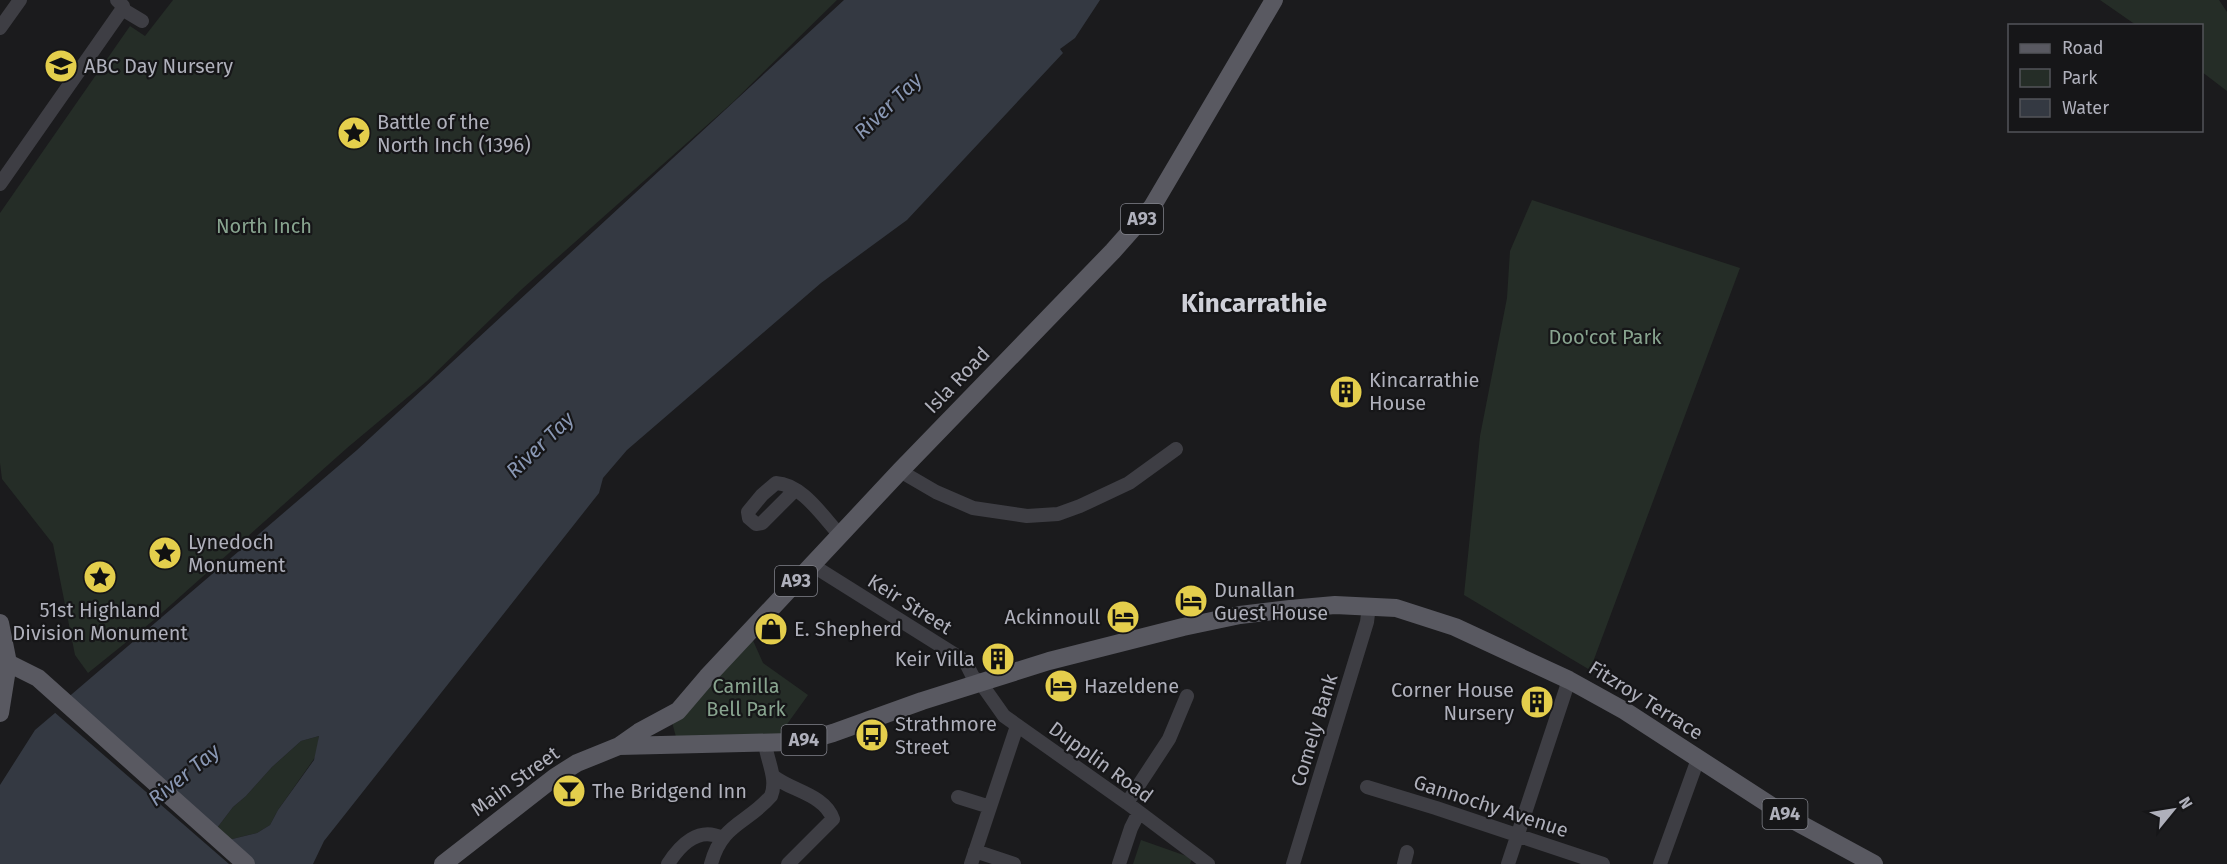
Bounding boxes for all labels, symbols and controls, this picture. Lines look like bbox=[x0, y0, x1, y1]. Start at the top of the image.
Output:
legend bbox=[2008, 24, 2203, 132]
text: Road bbox=[2062, 37, 2104, 59]
school or university icon: ABC Day Nursery bbox=[43, 48, 79, 84]
place label: ABC Day Nursery bbox=[84, 54, 233, 78]
water label: River Tay bbox=[849, 67, 928, 145]
text: Park bbox=[2062, 67, 2098, 89]
text: Water bbox=[2062, 97, 2109, 119]
place label: Battle of the North Inch (1396) bbox=[377, 110, 531, 157]
place icon: Battle of the North Inch (1396) bbox=[336, 115, 372, 151]
road number: A93 bbox=[1121, 204, 1163, 234]
park label: North Inch bbox=[216, 214, 312, 238]
district label: Kincarrathie bbox=[1181, 288, 1327, 319]
park label: Doo'cot Park bbox=[1549, 325, 1662, 349]
street label: Isla Road bbox=[919, 342, 995, 418]
place label: Kincarrathie House bbox=[1369, 368, 1479, 415]
building icon: Kincarrathie House bbox=[1328, 374, 1364, 410]
water label: River Tay bbox=[501, 406, 580, 484]
place label: Lynedoch Monument bbox=[188, 530, 286, 577]
place icon: Lynedoch Monument bbox=[147, 535, 183, 571]
place icon: 51st Highland Division Monument bbox=[82, 559, 118, 595]
road number: A93 bbox=[775, 566, 817, 596]
street label: Keir Street bbox=[863, 569, 957, 640]
place label: Dunallan Guest House bbox=[1214, 578, 1328, 625]
hotel icon: Dunallan Guest House bbox=[1173, 583, 1209, 619]
place label: 51st Highland Division Monument bbox=[12, 598, 188, 645]
hotel icon: Ackinnoull bbox=[1105, 599, 1141, 635]
place label: Ackinnoull bbox=[1005, 605, 1100, 629]
shop icon: E. Shepherd bbox=[753, 611, 789, 647]
place label: E. Shepherd bbox=[794, 617, 902, 641]
building icon: Keir Villa bbox=[980, 641, 1016, 677]
place label: Keir Villa bbox=[895, 647, 975, 671]
street label: Fitzroy Terrace bbox=[1584, 655, 1708, 745]
hotel icon: Hazeldene bbox=[1043, 668, 1079, 704]
street label: Comely Bank bbox=[1286, 670, 1343, 789]
park label: Camilla Bell Park bbox=[706, 674, 786, 721]
place label: Hazeldene bbox=[1084, 674, 1179, 698]
place label: Corner House Nursery bbox=[1391, 678, 1514, 725]
building icon: Corner House Nursery bbox=[1519, 684, 1555, 720]
place label: Strathmore Street bbox=[895, 712, 997, 759]
street label: Dupplin Road bbox=[1044, 716, 1158, 808]
bus stop icon: Strathmore Street bbox=[854, 717, 890, 753]
road number: A94 bbox=[782, 725, 826, 755]
water label: River Tay bbox=[143, 738, 226, 812]
street label: Main Street bbox=[466, 740, 564, 821]
street label: Gannochy Avenue bbox=[1411, 770, 1571, 842]
bar icon: The Bridgend Inn bbox=[551, 773, 587, 809]
place label: The Bridgend Inn bbox=[592, 779, 747, 803]
north arrow bbox=[2143, 780, 2203, 840]
text: N bbox=[2175, 793, 2196, 812]
road number: A94 bbox=[1762, 799, 1808, 829]

